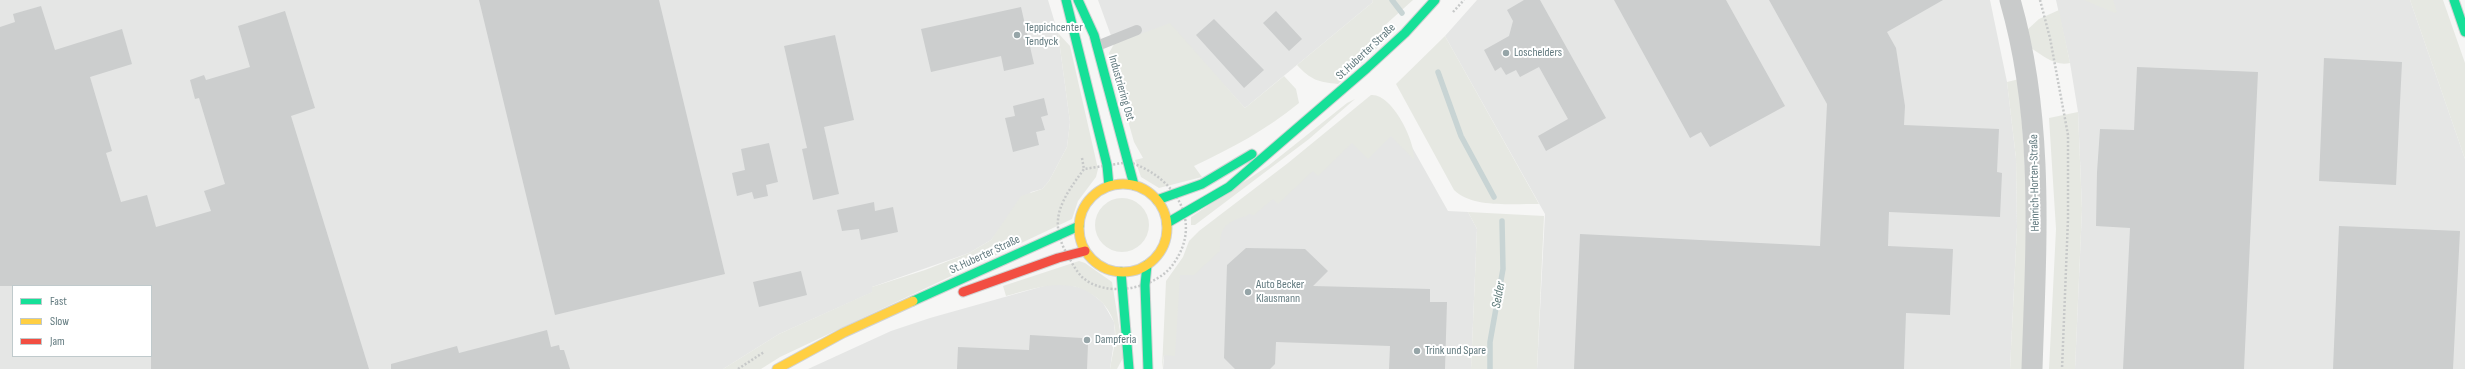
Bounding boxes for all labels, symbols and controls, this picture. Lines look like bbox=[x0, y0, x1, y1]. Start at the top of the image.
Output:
place label: Teppichcenter Tendyck bbox=[1025, 21, 1083, 49]
street label: St.Huberter Straße bbox=[1333, 21, 1399, 83]
marker: Teppichcenter Tendyck bbox=[1012, 30, 1022, 40]
place label: Loschelders bbox=[1514, 46, 1562, 60]
marker: Loschelders bbox=[1501, 48, 1511, 58]
street label: Industriering Ost bbox=[1105, 54, 1137, 122]
street label: Heinrich-Horten-Straße bbox=[2027, 134, 2043, 232]
street label: St.Huberter Straße bbox=[948, 232, 1022, 278]
place label: Auto Becker Klausmann bbox=[1256, 278, 1304, 306]
water label: Selder bbox=[1489, 280, 1509, 310]
legend bbox=[12, 285, 152, 357]
marker: Auto Becker Klausmann bbox=[1243, 287, 1253, 297]
text: Fast bbox=[50, 294, 67, 309]
text: Slow bbox=[50, 314, 69, 329]
place label: Dampferia bbox=[1095, 333, 1136, 347]
text: Jam bbox=[50, 334, 65, 349]
marker: Dampferia bbox=[1082, 335, 1092, 345]
place label: Trink und Spare bbox=[1425, 344, 1486, 358]
marker: Trink und Spare bbox=[1412, 346, 1422, 356]

